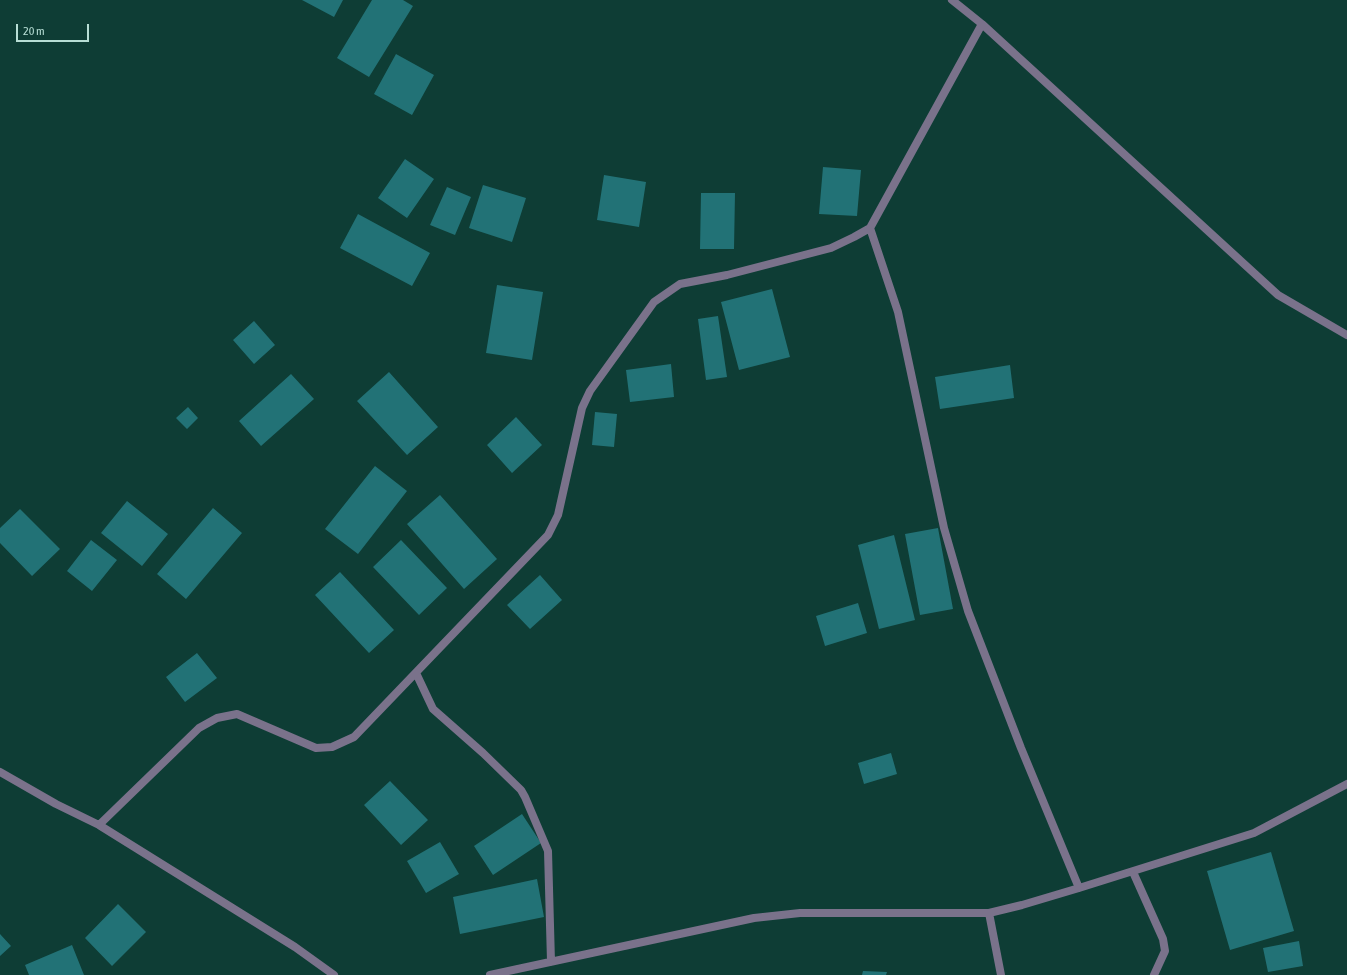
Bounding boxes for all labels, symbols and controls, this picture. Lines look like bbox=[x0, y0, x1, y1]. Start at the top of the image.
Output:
scale bar bbox=[18, 16, 91, 42]
text: 20 m bbox=[23, 24, 45, 38]

